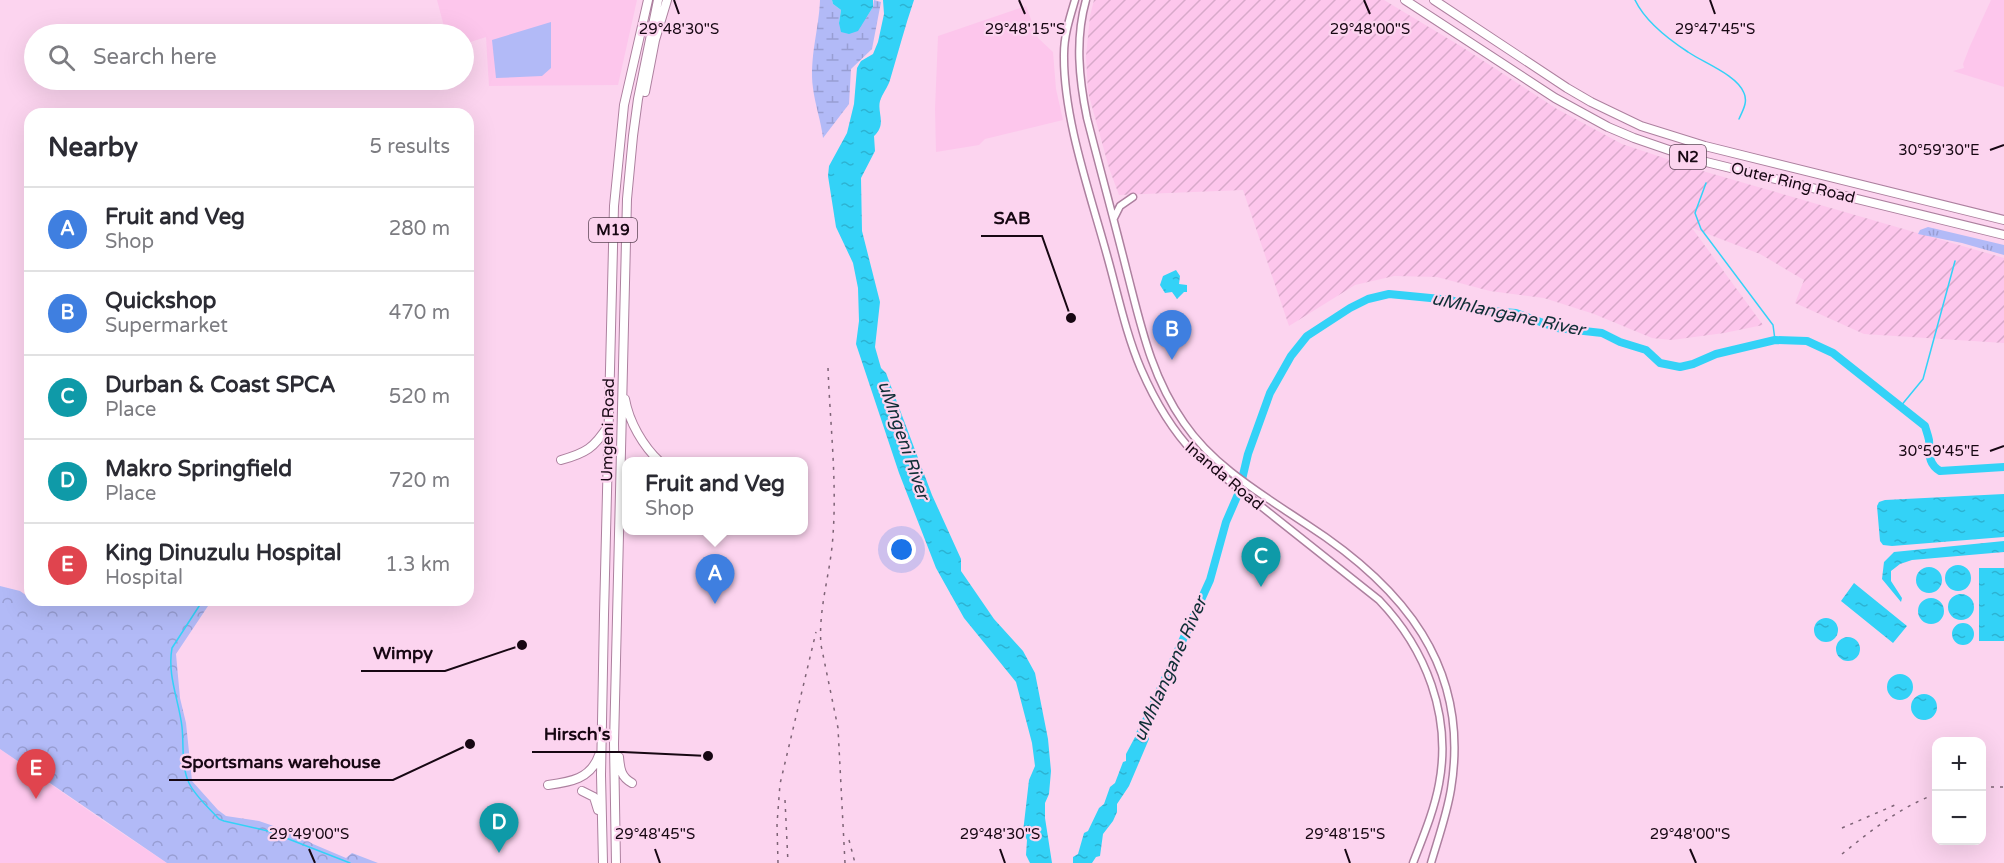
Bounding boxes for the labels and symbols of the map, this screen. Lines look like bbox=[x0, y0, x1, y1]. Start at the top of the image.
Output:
text: 29°48'30"S bbox=[639, 20, 719, 38]
text: 29°48'15"S bbox=[985, 20, 1065, 38]
text: 29°48'00"S bbox=[1330, 20, 1410, 38]
text: 29°47'45"S bbox=[1675, 20, 1755, 38]
text: 30°59'30"E bbox=[1898, 141, 1980, 159]
road number: N2 bbox=[1670, 145, 1706, 169]
street label: Outer Ring Road bbox=[1729, 158, 1857, 208]
callout: SAB bbox=[981, 200, 1042, 236]
text: SAB bbox=[994, 207, 1031, 229]
road number: M19 bbox=[589, 218, 637, 242]
water label: uMhlangane River bbox=[1430, 287, 1588, 341]
pin: B bbox=[1152, 310, 1192, 360]
street label: Umgeni Road bbox=[597, 378, 619, 482]
water label: uMngeni River bbox=[873, 378, 935, 504]
street label: Inanda Road bbox=[1181, 437, 1267, 515]
text: 30°59'45"E bbox=[1898, 442, 1980, 460]
your location bbox=[887, 535, 916, 564]
pin: C bbox=[1242, 538, 1280, 587]
pin: A bbox=[696, 554, 734, 604]
water label: uMhlangane River bbox=[1128, 592, 1213, 745]
callout: Wimpy bbox=[361, 635, 445, 671]
text: Wimpy bbox=[373, 642, 433, 664]
callout: Hirsch's bbox=[532, 716, 623, 752]
text: Hirsch's bbox=[544, 723, 611, 745]
callout: Sportsmans warehouse bbox=[169, 744, 393, 780]
pin: E bbox=[16, 750, 56, 799]
text: Sportsmans warehouse bbox=[181, 751, 381, 773]
pin: D bbox=[480, 804, 518, 853]
text: 29°49'00"S bbox=[269, 825, 349, 843]
text: 29°48'45"S bbox=[615, 825, 695, 843]
text: 29°48'30"S bbox=[960, 825, 1040, 843]
text: 29°48'15"S bbox=[1305, 825, 1385, 843]
text: 29°48'00"S bbox=[1650, 825, 1730, 843]

